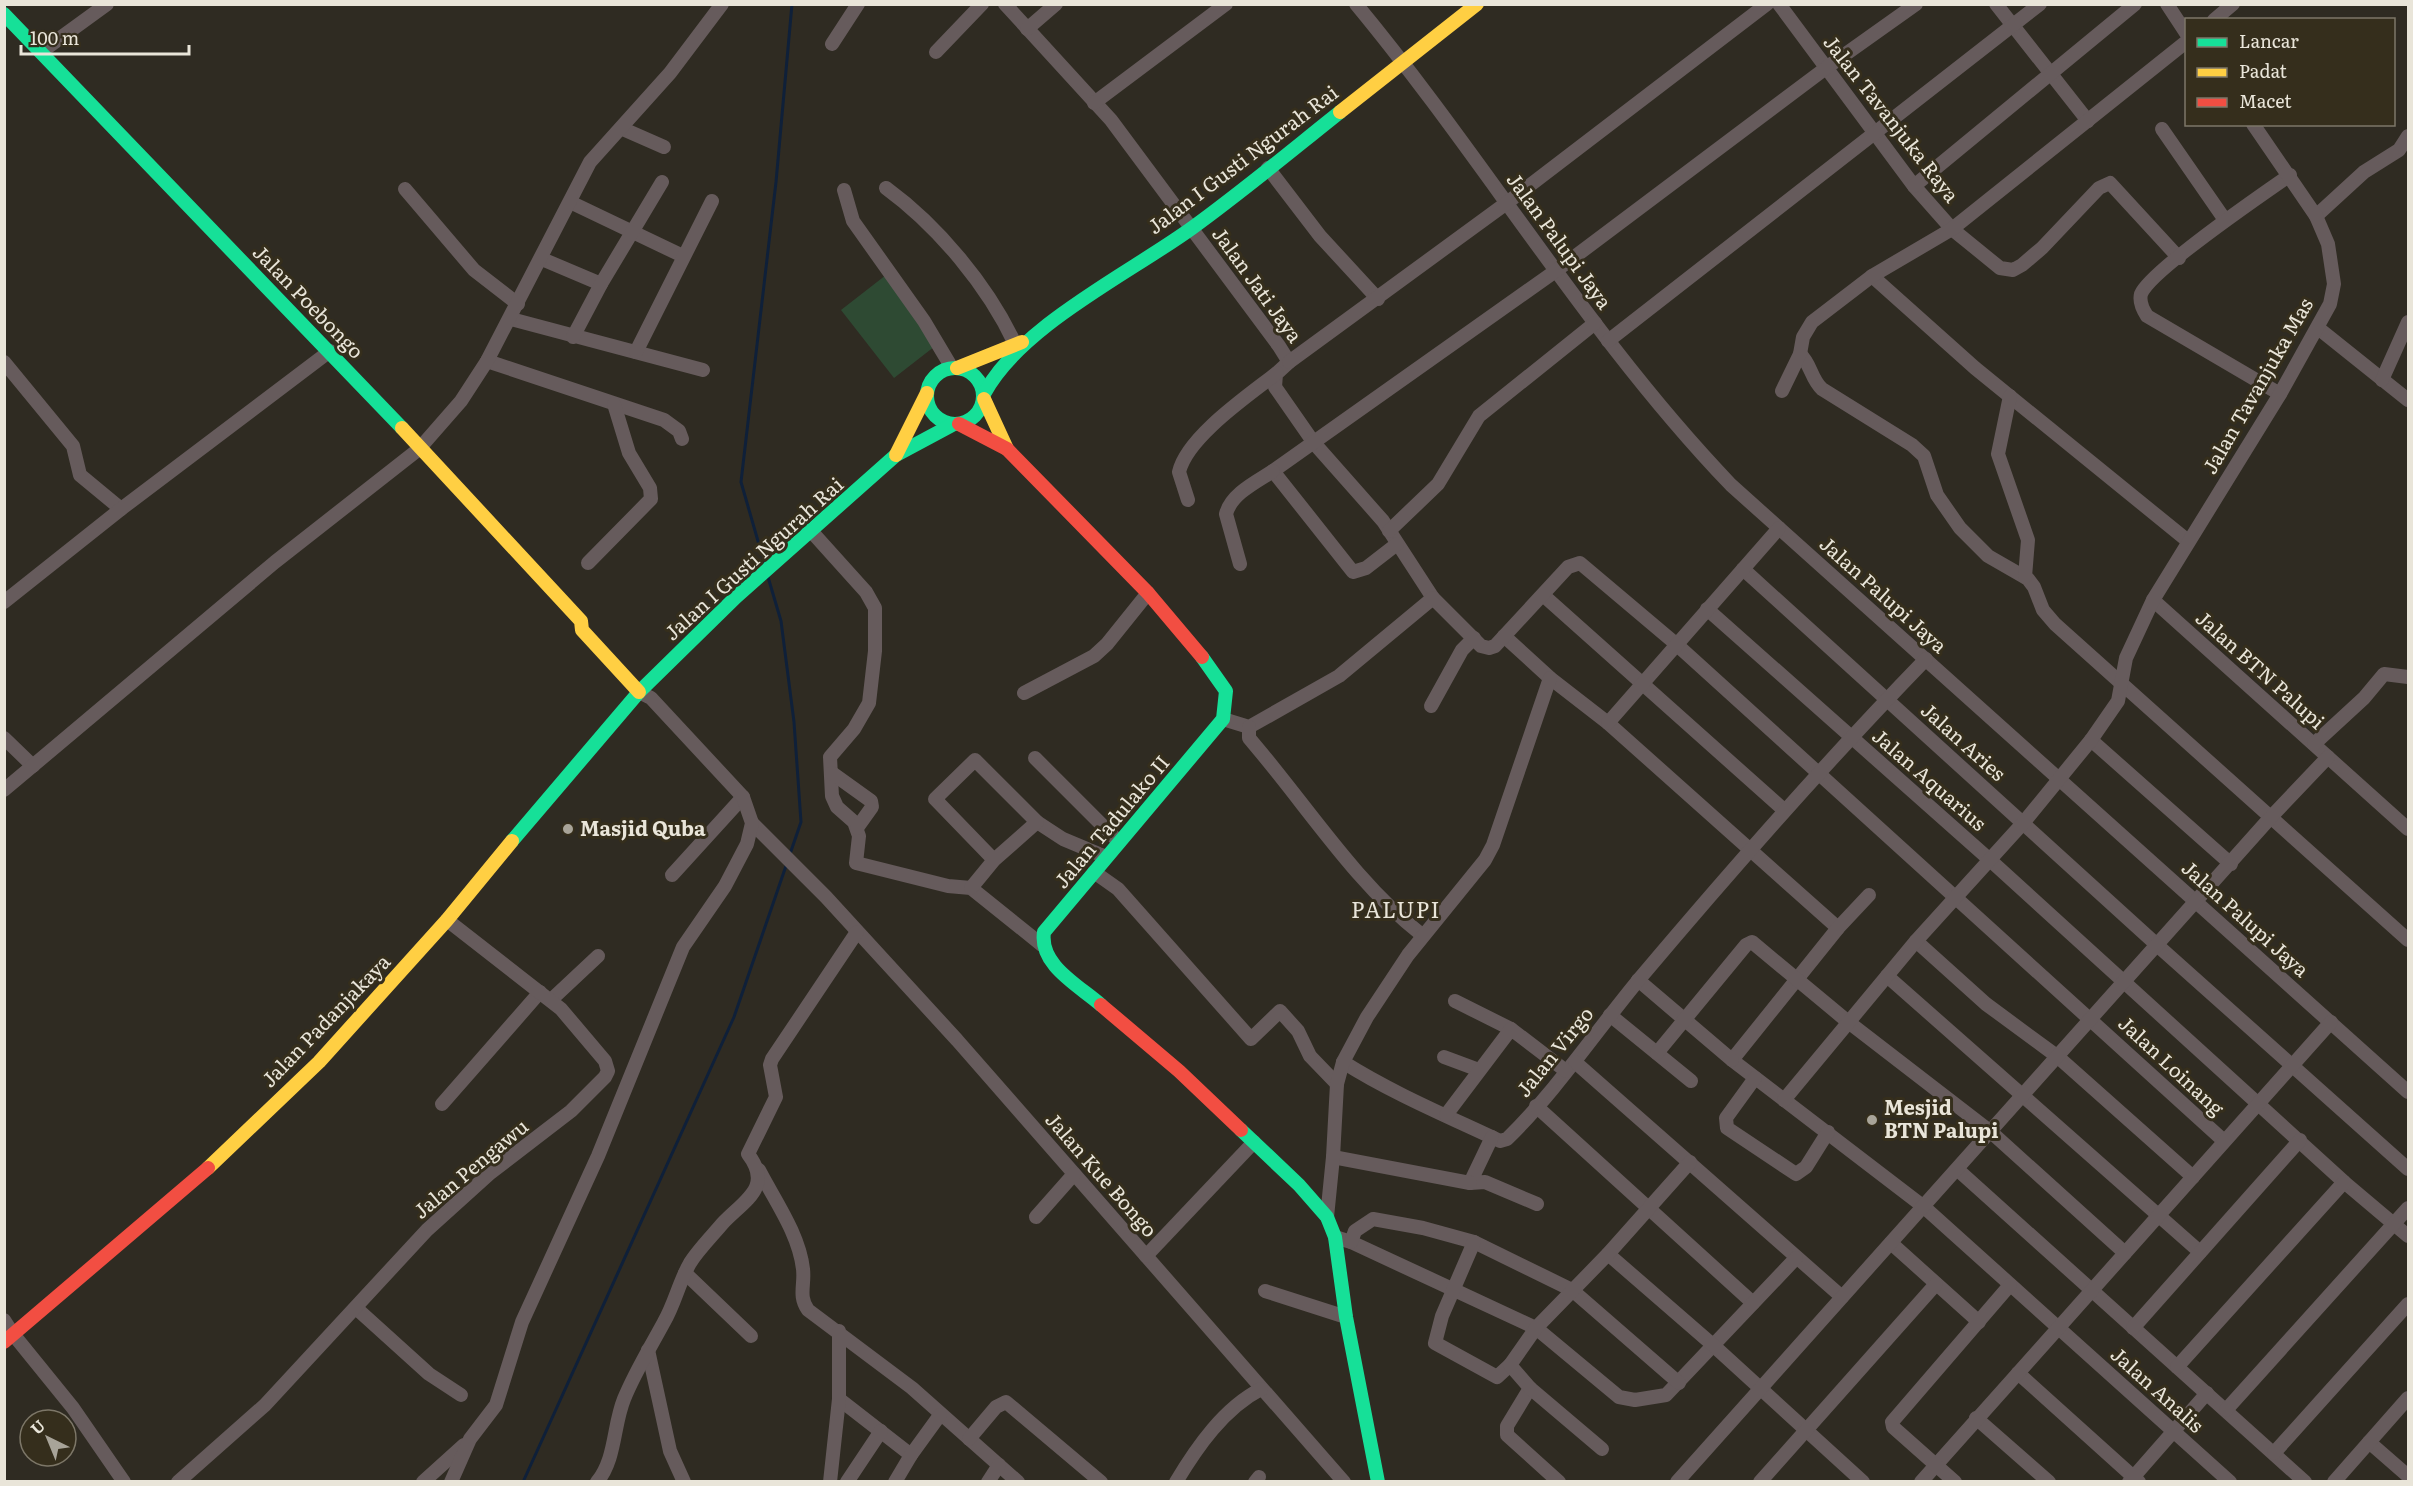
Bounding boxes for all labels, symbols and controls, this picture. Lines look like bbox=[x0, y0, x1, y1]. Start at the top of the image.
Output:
scale bar bbox=[21, 18, 189, 56]
legend bbox=[2185, 18, 2395, 126]
text: 100 m bbox=[30, 24, 79, 51]
text: Lancar bbox=[2239, 27, 2299, 54]
street label: Jalan Tavanjuka Raya bbox=[1817, 28, 1968, 208]
text: Padat bbox=[2239, 57, 2288, 84]
street label: Jalan I Gusti Ngurah Rai bbox=[1140, 76, 1344, 240]
text: Macet bbox=[2239, 87, 2292, 114]
street label: Jalan Palupi Jaya bbox=[1501, 165, 1621, 315]
street label: Jalan Jati Jaya bbox=[1206, 220, 1311, 348]
street label: Jalan Poebongo bbox=[247, 237, 372, 364]
street label: Jalan Tavanjuka Mas bbox=[2194, 291, 2319, 479]
street label: Jalan I Gusti Ngurah Rai bbox=[656, 469, 849, 646]
street label: Jalan Palupi Jaya bbox=[1814, 528, 1955, 659]
street label: Jalan BTN Palupi bbox=[2190, 602, 2333, 735]
street label: Jalan Aries bbox=[1915, 694, 2013, 787]
street label: Jalan Aquarius bbox=[1866, 720, 1994, 837]
street label: Jalan Tadulako II bbox=[1046, 748, 1175, 894]
place label: Masjid Quba bbox=[580, 812, 706, 842]
marker: Masjid Quba bbox=[561, 822, 575, 836]
street label: Jalan Palupi Jaya bbox=[2176, 852, 2317, 983]
district label: PALUPI bbox=[1351, 892, 1441, 925]
street label: Jalan Padanjakaya bbox=[253, 946, 396, 1093]
street label: Jalan Virgo bbox=[1508, 999, 1599, 1102]
street label: Jalan Loinang bbox=[2113, 1008, 2233, 1122]
place label: Mesjid BTN Palupi bbox=[1884, 1091, 1999, 1144]
street label: Jalan Kue Bongo bbox=[1040, 1104, 1165, 1243]
street label: Jalan Pengawu bbox=[406, 1110, 534, 1225]
marker: Mesjid BTN Palupi bbox=[1865, 1113, 1879, 1127]
street label: Jalan Analis bbox=[2105, 1338, 2212, 1439]
north arrow bbox=[18, 1408, 78, 1468]
text: U bbox=[24, 1413, 50, 1439]

